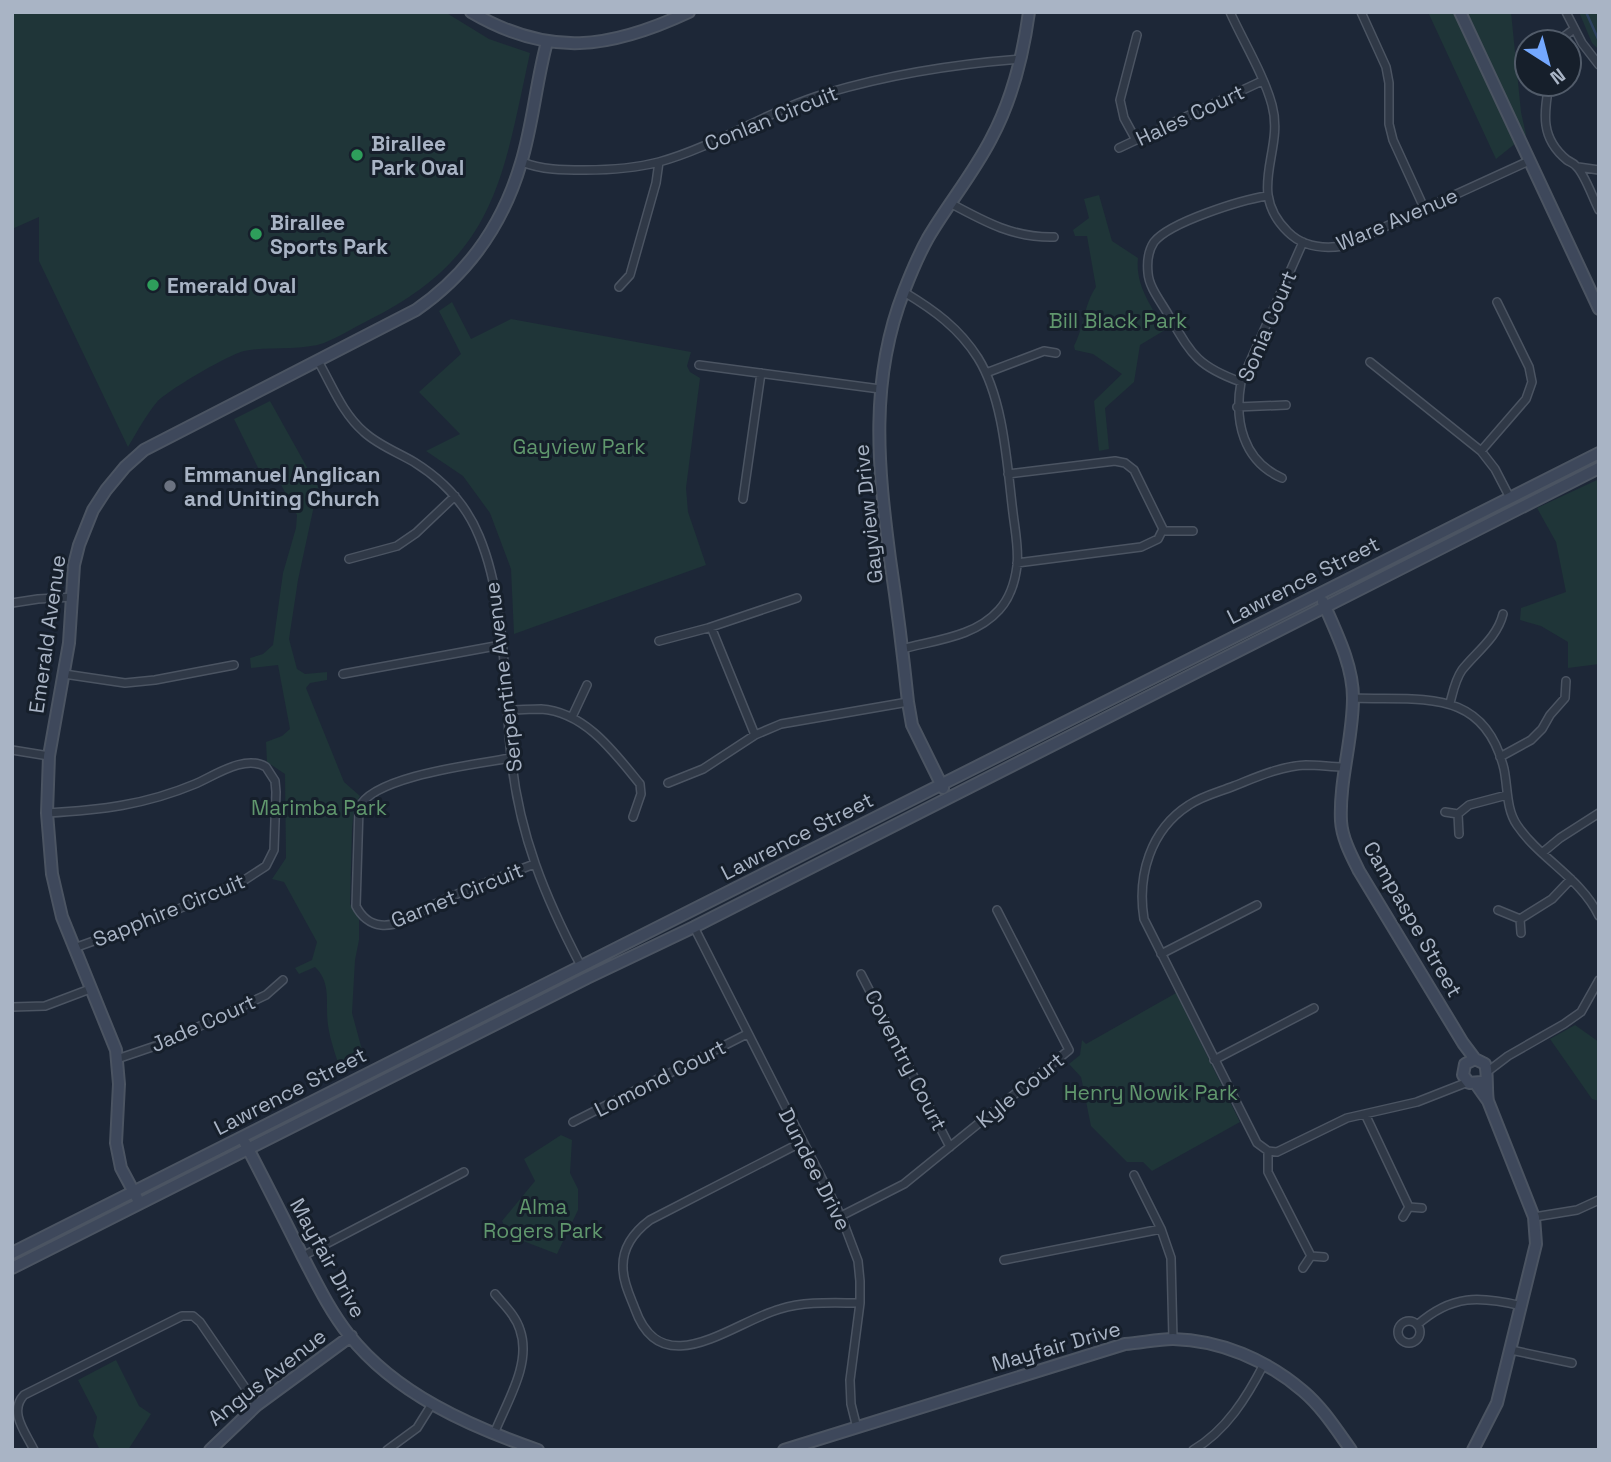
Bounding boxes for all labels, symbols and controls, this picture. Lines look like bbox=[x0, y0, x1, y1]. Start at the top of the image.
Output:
north arrow bbox=[1513, 28, 1583, 98]
text: N bbox=[1545, 62, 1570, 90]
street label: Hales Court bbox=[1131, 78, 1249, 152]
street label: Conlan Circuit bbox=[700, 79, 842, 157]
place label: Birallee Park Oval bbox=[371, 130, 464, 181]
marker: Birallee Park Oval bbox=[349, 147, 365, 163]
street label: Ware Avenue bbox=[1332, 181, 1462, 257]
place label: Birallee Sports Park bbox=[270, 209, 388, 260]
marker: Birallee Sports Park bbox=[248, 226, 264, 242]
street label: Sonia Court bbox=[1231, 266, 1303, 386]
place label: Emerald Oval bbox=[167, 272, 296, 299]
marker: Emerald Oval bbox=[145, 277, 161, 293]
park label: Bill Black Park bbox=[1049, 307, 1187, 334]
park label: Gayview Park bbox=[512, 433, 646, 460]
street label: Gayview Drive bbox=[847, 443, 889, 585]
place label: Emmanuel Anglican and Uniting Church bbox=[184, 461, 380, 512]
marker: Emmanuel Anglican and Uniting Church bbox=[162, 478, 178, 494]
street label: Lawrence Street bbox=[1222, 530, 1384, 630]
street label: Emerald Avenue bbox=[23, 553, 71, 715]
street label: Serpentine Avenue bbox=[478, 580, 528, 774]
street label: Lawrence Street bbox=[716, 786, 878, 886]
park label: Marimba Park bbox=[251, 794, 387, 821]
street label: Campaspe Street bbox=[1357, 836, 1469, 1002]
street label: Garnet Circuit bbox=[387, 856, 527, 934]
street label: Sapphire Circuit bbox=[89, 867, 249, 953]
street label: Coventry Court bbox=[859, 985, 953, 1135]
street label: Jade Court bbox=[146, 988, 260, 1058]
street label: Lomond Court bbox=[590, 1033, 730, 1123]
street label: Lawrence Street bbox=[209, 1041, 371, 1141]
street label: Kyle Court bbox=[971, 1046, 1069, 1134]
park label: Henry Nowik Park bbox=[1064, 1079, 1238, 1106]
street label: Dundee Drive bbox=[773, 1103, 857, 1235]
street label: Mayfair Drive bbox=[284, 1193, 372, 1323]
park label: Alma Rogers Park bbox=[483, 1193, 603, 1244]
street label: Mayfair Drive bbox=[988, 1315, 1124, 1377]
street label: Angus Avenue bbox=[202, 1322, 332, 1432]

